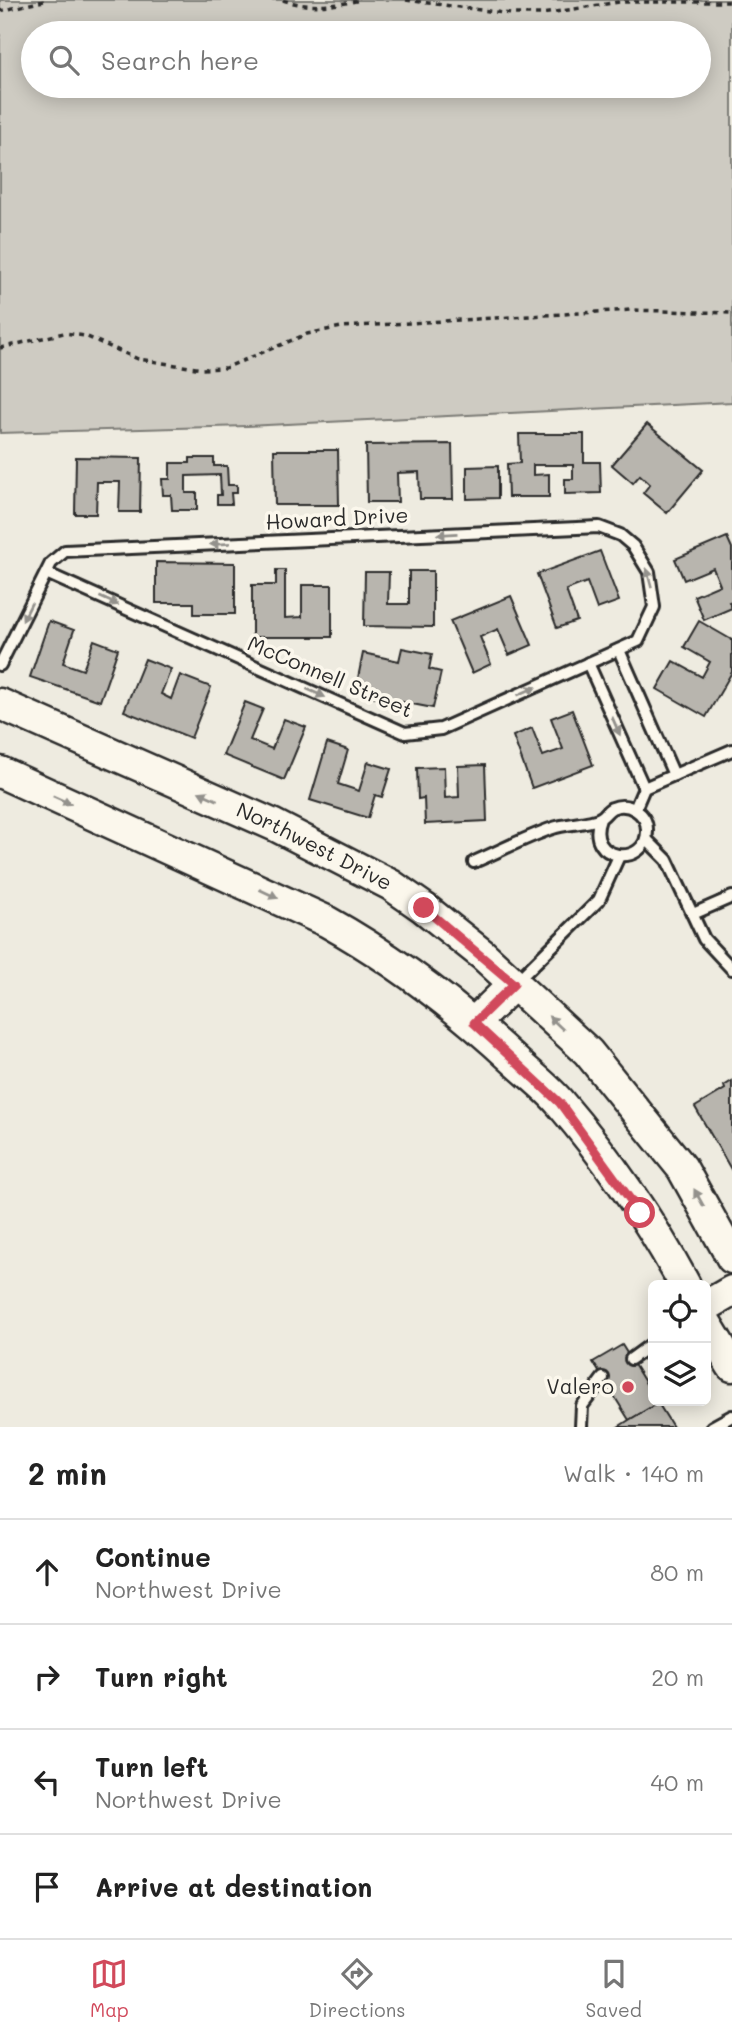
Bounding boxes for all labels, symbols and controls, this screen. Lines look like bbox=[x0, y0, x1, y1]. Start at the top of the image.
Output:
search box bbox=[21, 21, 711, 98]
icon: search bbox=[45, 41, 83, 79]
text: Search here bbox=[101, 43, 259, 77]
street label: Howard Drive bbox=[265, 500, 409, 535]
one-way arrow bbox=[436, 528, 458, 539]
one-way arrow bbox=[209, 538, 231, 549]
one-way arrow bbox=[643, 566, 654, 588]
one-way arrow bbox=[99, 595, 119, 607]
one-way arrow bbox=[21, 602, 33, 622]
street label: McConnell Street bbox=[244, 629, 417, 723]
one-way arrow bbox=[517, 685, 537, 697]
one-way arrow bbox=[306, 688, 327, 699]
one-way arrow bbox=[610, 716, 622, 736]
one-way arrow bbox=[198, 790, 218, 802]
one-way arrow bbox=[52, 794, 72, 806]
street label: Northwest Drive bbox=[233, 795, 397, 895]
one-way arrow bbox=[259, 888, 279, 900]
route end bbox=[408, 892, 439, 923]
one-way arrow bbox=[548, 1015, 565, 1031]
one-way arrow bbox=[693, 1188, 705, 1208]
route start bbox=[624, 1197, 655, 1228]
map controls bbox=[648, 1280, 711, 1406]
button: locate bbox=[648, 1280, 711, 1343]
button: layers bbox=[648, 1343, 711, 1406]
place label: Valero bbox=[546, 1372, 614, 1399]
marker: Valero bbox=[620, 1379, 636, 1395]
text: 2 min bbox=[28, 1453, 107, 1493]
text: Walk · 140 m bbox=[563, 1458, 704, 1488]
text: Continue bbox=[95, 1540, 211, 1574]
icon: ahead bbox=[28, 1553, 66, 1591]
text: 80 m bbox=[650, 1557, 704, 1587]
text: Northwest Drive bbox=[95, 1574, 282, 1604]
icon: right bbox=[28, 1658, 66, 1696]
text: Turn right bbox=[95, 1660, 228, 1694]
text: 20 m bbox=[651, 1662, 704, 1692]
text: Turn left bbox=[95, 1750, 208, 1784]
icon: left bbox=[28, 1763, 66, 1801]
text: 40 m bbox=[651, 1767, 704, 1797]
text: Northwest Drive bbox=[95, 1784, 282, 1814]
icon: arrive bbox=[28, 1868, 66, 1906]
text: Arrive at destination bbox=[95, 1870, 372, 1904]
tab: Map bbox=[90, 1955, 129, 2022]
tab: Directions bbox=[309, 1955, 405, 2022]
tab: Saved bbox=[586, 1955, 642, 2022]

